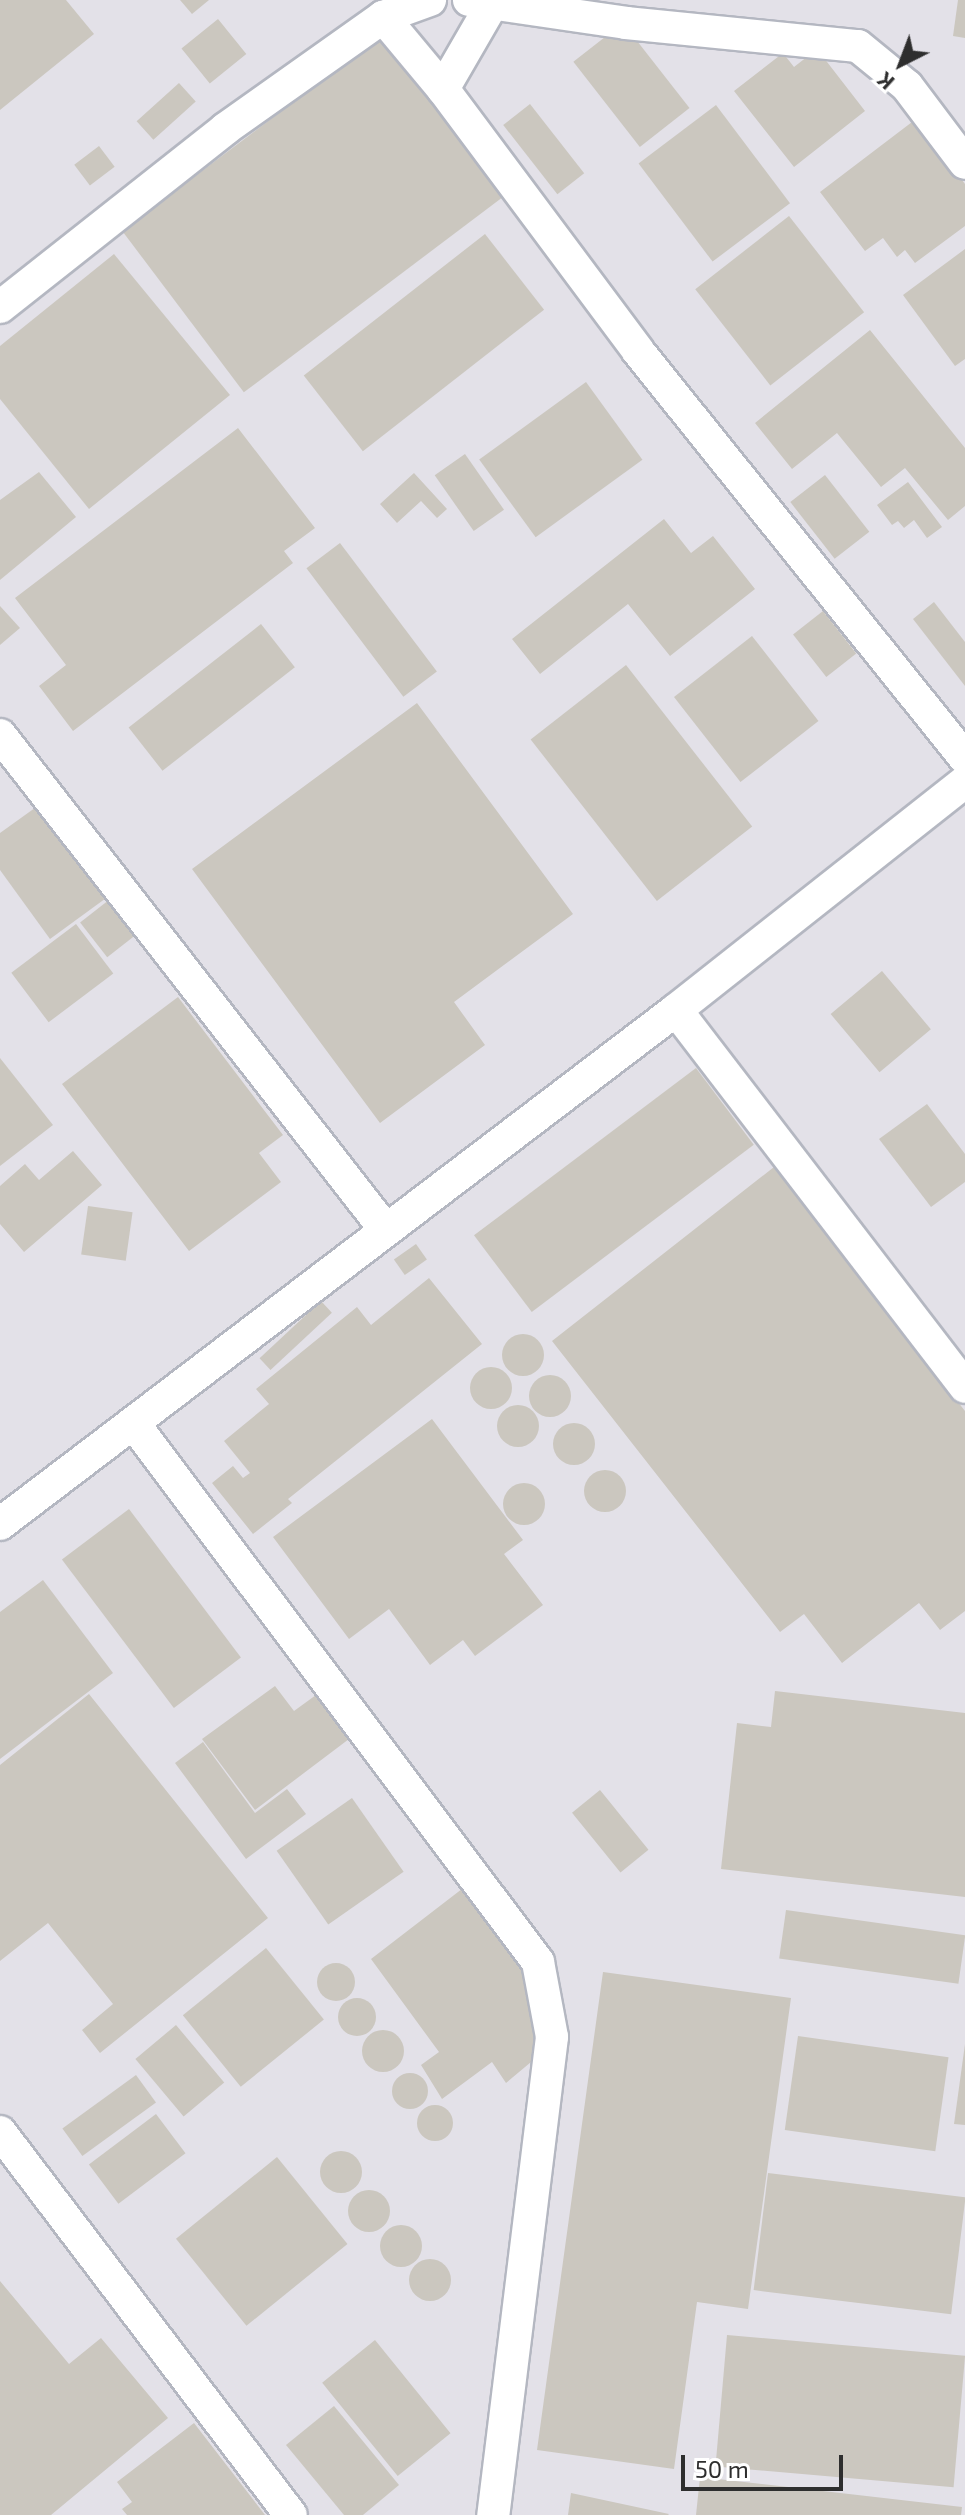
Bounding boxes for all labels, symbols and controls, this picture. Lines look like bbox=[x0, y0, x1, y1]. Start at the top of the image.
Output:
north arrow bbox=[861, 24, 941, 104]
text: K bbox=[871, 68, 899, 96]
scale bar bbox=[685, 2439, 847, 2489]
text: 50 m bbox=[695, 2454, 749, 2483]

